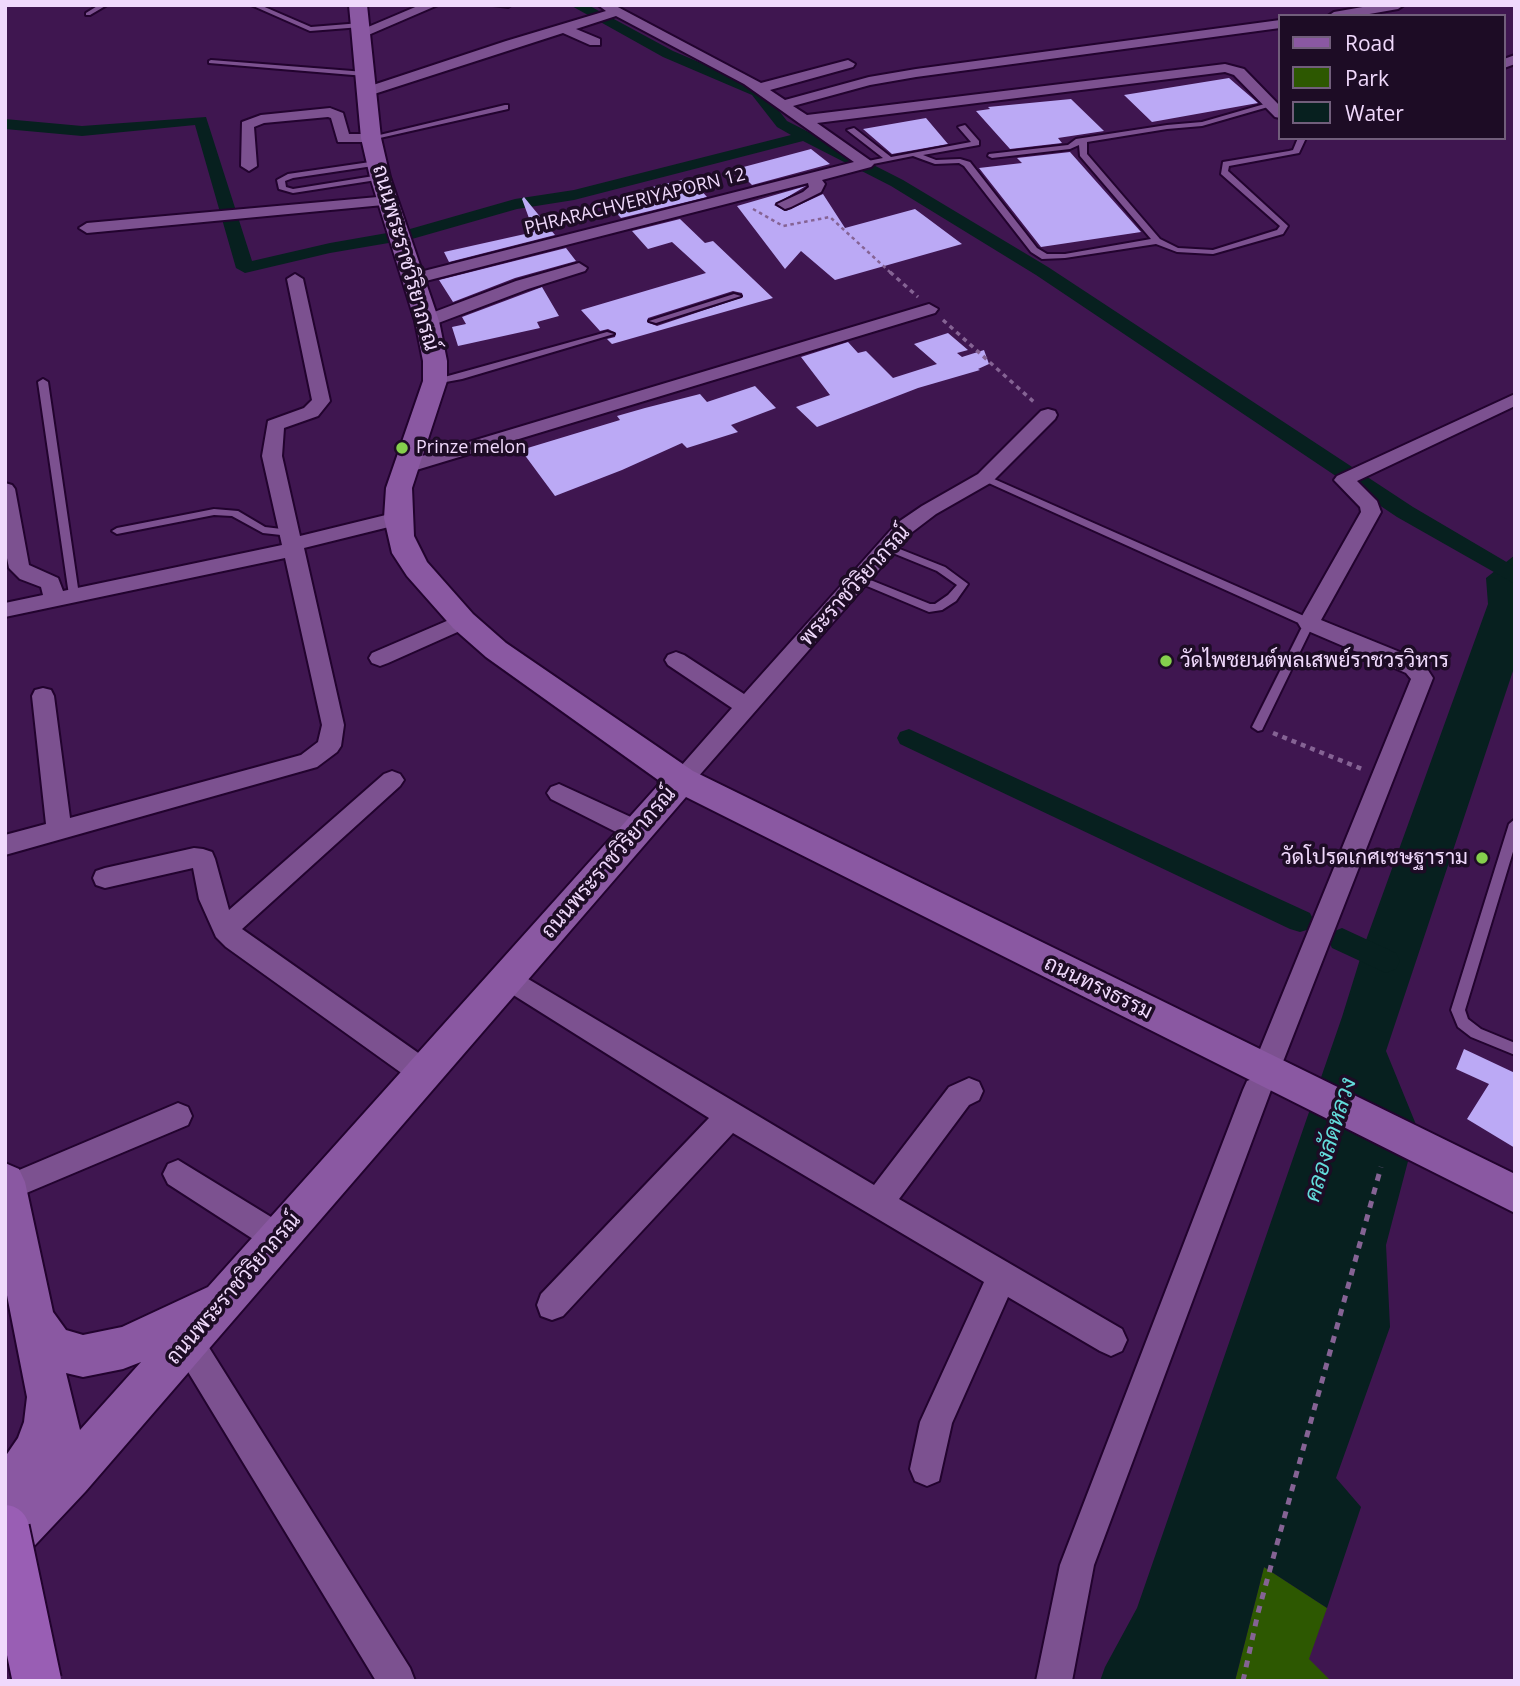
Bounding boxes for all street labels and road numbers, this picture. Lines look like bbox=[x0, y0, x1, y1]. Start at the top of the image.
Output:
street label: ถนนพระราชวิริยาภรณ์ bbox=[366, 162, 444, 354]
street label: PHRARACHVERIYAPORN 12 bbox=[522, 164, 748, 240]
street label: พระราชวิริยาภรณ์ bbox=[794, 521, 916, 651]
street label: ถนนพระราชวิริยาภรณ์ bbox=[536, 782, 682, 944]
street label: ถนนทรงธรรม bbox=[1040, 951, 1156, 1025]
street label: ถนนพระราชวิริยาภรณ์ bbox=[161, 1208, 307, 1370]

